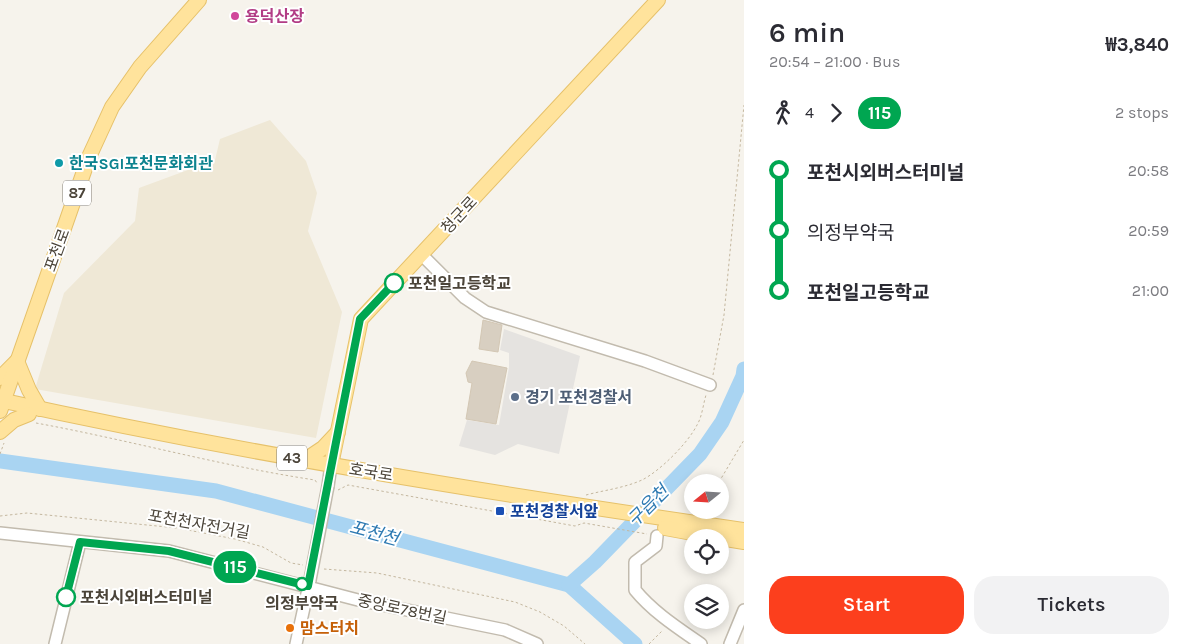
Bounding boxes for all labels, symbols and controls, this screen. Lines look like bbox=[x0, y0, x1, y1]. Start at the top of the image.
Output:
place label: 용덕산장 bbox=[245, 7, 304, 26]
marker: 용덕산장 bbox=[229, 10, 241, 22]
text: 6 min bbox=[769, 16, 845, 49]
text: ₩3,840 bbox=[1106, 34, 1169, 56]
text: 20:54 – 21:00 · Bus bbox=[769, 52, 900, 71]
icon: walk bbox=[769, 99, 797, 127]
icon: forward bbox=[822, 99, 850, 127]
text: 115 bbox=[868, 102, 891, 124]
text: 4 bbox=[805, 103, 814, 122]
text: 2 stops bbox=[1115, 103, 1169, 122]
place label: 한국SGI포천문화회관 bbox=[69, 154, 213, 173]
marker: 한국SGI포천문화회관 bbox=[53, 157, 65, 169]
text: 20:58 bbox=[1128, 161, 1169, 180]
text: 포천시외버스터미널 bbox=[807, 162, 964, 184]
road number: 87 bbox=[63, 180, 91, 206]
street label: 청군로 bbox=[437, 192, 481, 238]
text: 20:59 bbox=[1128, 221, 1169, 240]
text: 의정부약국 bbox=[807, 222, 894, 244]
street label: 포천로 bbox=[41, 226, 74, 274]
marker: 포천일고등학교 bbox=[384, 273, 404, 293]
place label: 포천일고등학교 bbox=[408, 274, 511, 293]
text: 21:00 bbox=[1132, 281, 1169, 300]
text: 포천일고등학교 bbox=[807, 282, 929, 304]
place label: 경기 포천경찰서 bbox=[525, 388, 632, 407]
marker: 경기 포천경찰서 bbox=[509, 391, 521, 403]
road number: 43 bbox=[277, 446, 307, 470]
street label: 호국로 bbox=[348, 459, 395, 485]
north arrow bbox=[684, 474, 729, 519]
map controls bbox=[684, 474, 729, 629]
water label: 구읍천 bbox=[623, 479, 675, 531]
place label: 포천경찰서앞 bbox=[510, 502, 599, 521]
marker: 포천경찰서앞 bbox=[494, 505, 506, 517]
street label: 포천천자전거길 bbox=[147, 506, 251, 542]
water label: 포천천 bbox=[347, 516, 403, 551]
button: locate bbox=[684, 529, 729, 574]
line badge: 115 bbox=[206, 551, 264, 583]
text: 115 bbox=[223, 556, 247, 578]
button: Start bbox=[769, 576, 964, 634]
button: Tickets bbox=[974, 576, 1169, 634]
marker: 의정부약국 bbox=[295, 577, 309, 591]
button: layers bbox=[684, 584, 729, 629]
marker: 포천시외버스터미널 bbox=[56, 587, 76, 607]
place label: 포천시외버스터미널 bbox=[80, 588, 212, 607]
street label: 중앙로78번길 bbox=[356, 590, 448, 628]
place label: 의정부약국 bbox=[265, 594, 339, 613]
place label: 맘스터치 bbox=[300, 619, 359, 638]
marker: 맘스터치 bbox=[284, 622, 296, 634]

